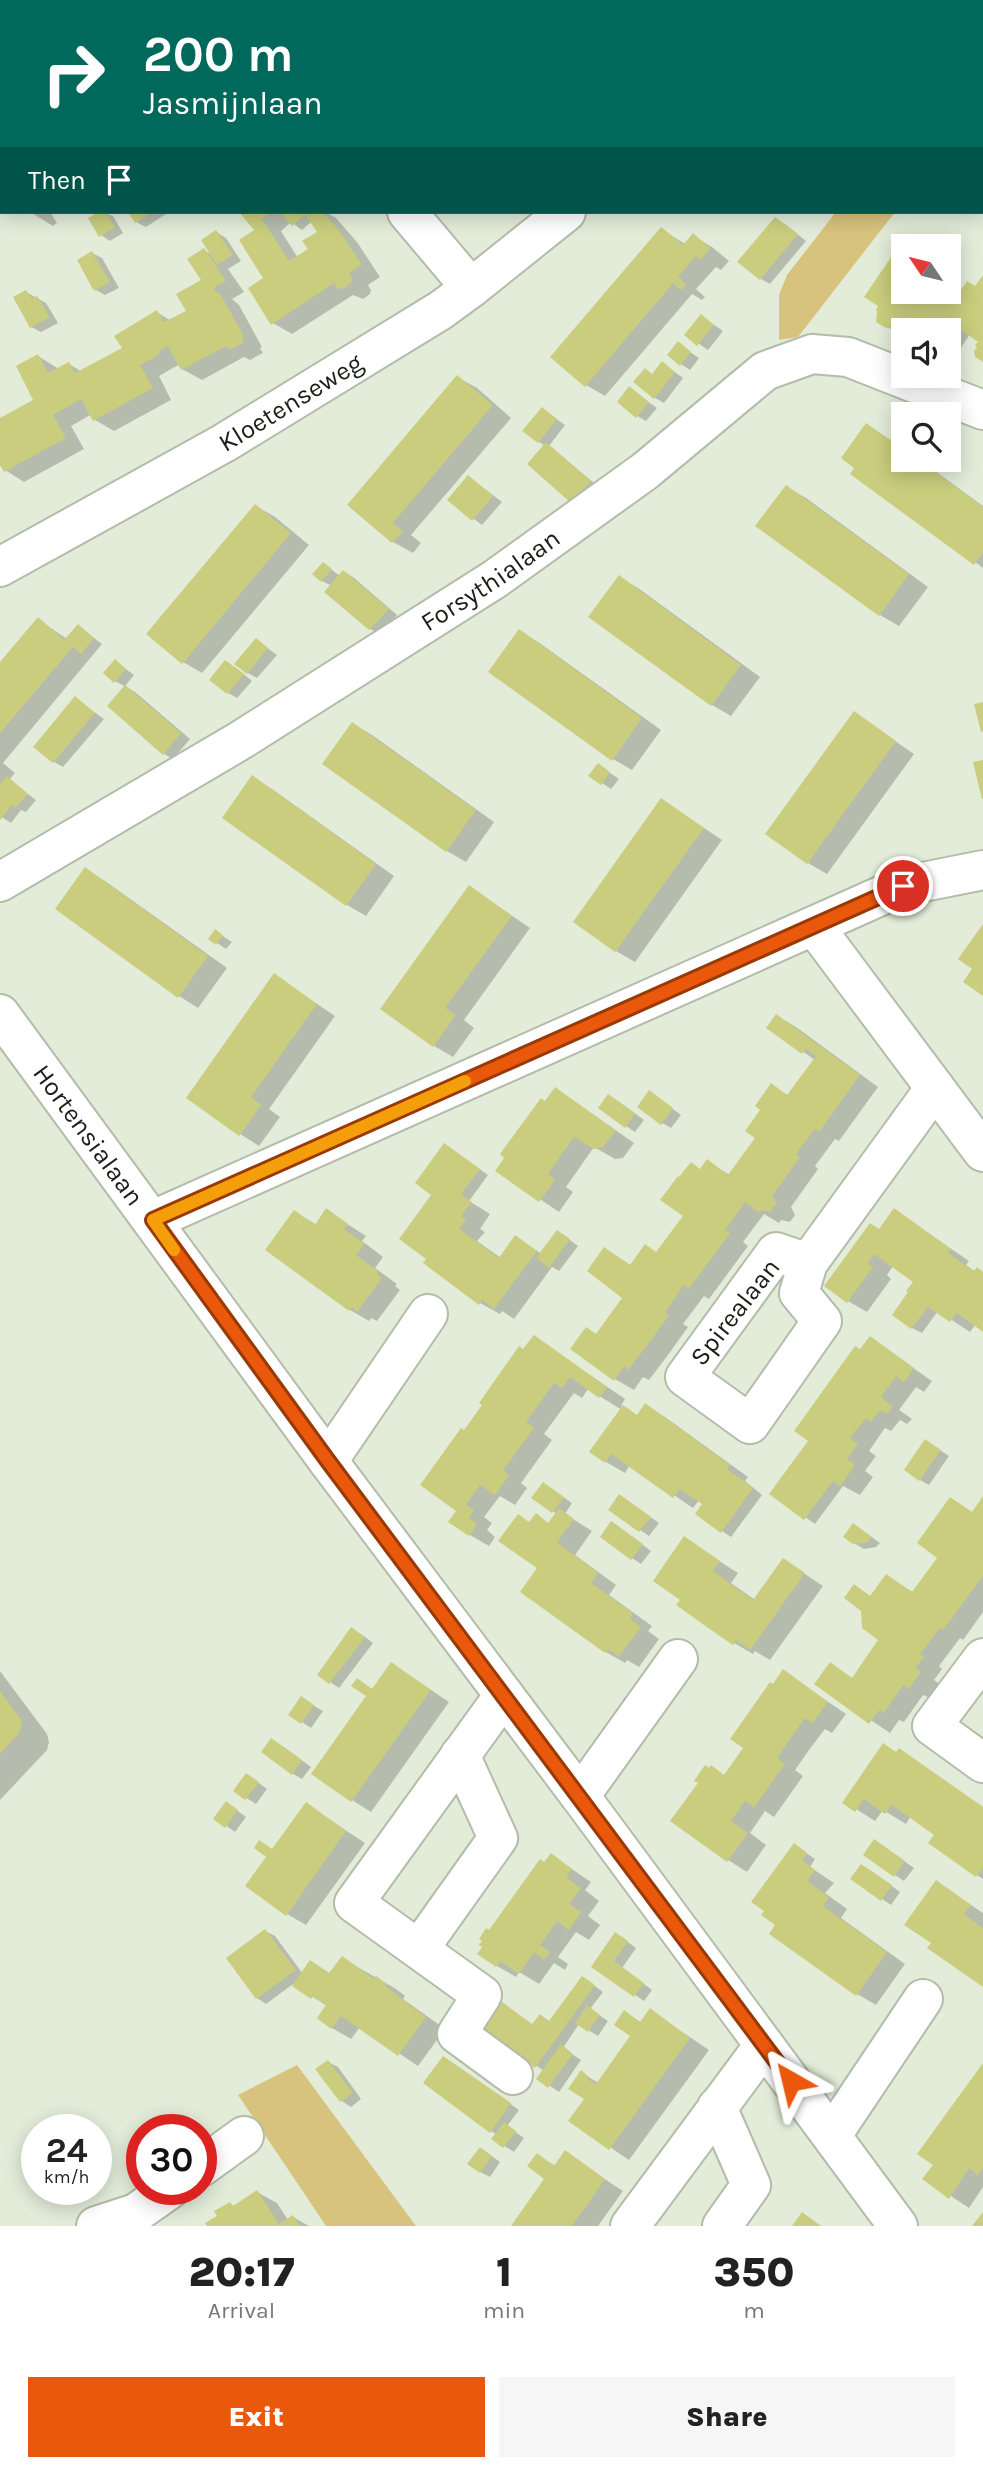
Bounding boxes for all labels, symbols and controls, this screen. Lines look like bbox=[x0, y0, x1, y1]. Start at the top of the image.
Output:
text: 200 m bbox=[143, 26, 294, 83]
icon: right bbox=[28, 28, 119, 119]
text: Jasmijnlaan bbox=[143, 85, 323, 122]
icon: arrive bbox=[100, 161, 138, 199]
text: Then bbox=[28, 165, 86, 196]
north arrow bbox=[891, 234, 961, 304]
map controls bbox=[891, 234, 961, 472]
button: sound bbox=[891, 318, 961, 388]
street label: Kloetenseweg bbox=[213, 346, 369, 458]
button: search bbox=[891, 402, 961, 472]
street label: Forsythialaan bbox=[415, 522, 566, 638]
pin bbox=[873, 856, 933, 916]
icon: arrive bbox=[884, 867, 922, 905]
street label: Hortensialaan bbox=[27, 1058, 151, 1212]
street label: Spirealaan bbox=[684, 1252, 786, 1372]
position arrow bbox=[754, 2044, 828, 2118]
speed limit sign: 30 bbox=[126, 2114, 217, 2205]
text: 24 bbox=[46, 2130, 88, 2171]
text: km/h bbox=[44, 2166, 89, 2188]
text: 20:17 bbox=[188, 2247, 295, 2297]
text: 1 bbox=[496, 2247, 512, 2297]
text: 350 bbox=[714, 2247, 795, 2297]
text: Arrival bbox=[208, 2297, 275, 2324]
text: min bbox=[483, 2297, 525, 2324]
text: m bbox=[743, 2297, 765, 2324]
button: Exit bbox=[28, 2377, 485, 2457]
button: Share bbox=[499, 2377, 955, 2457]

